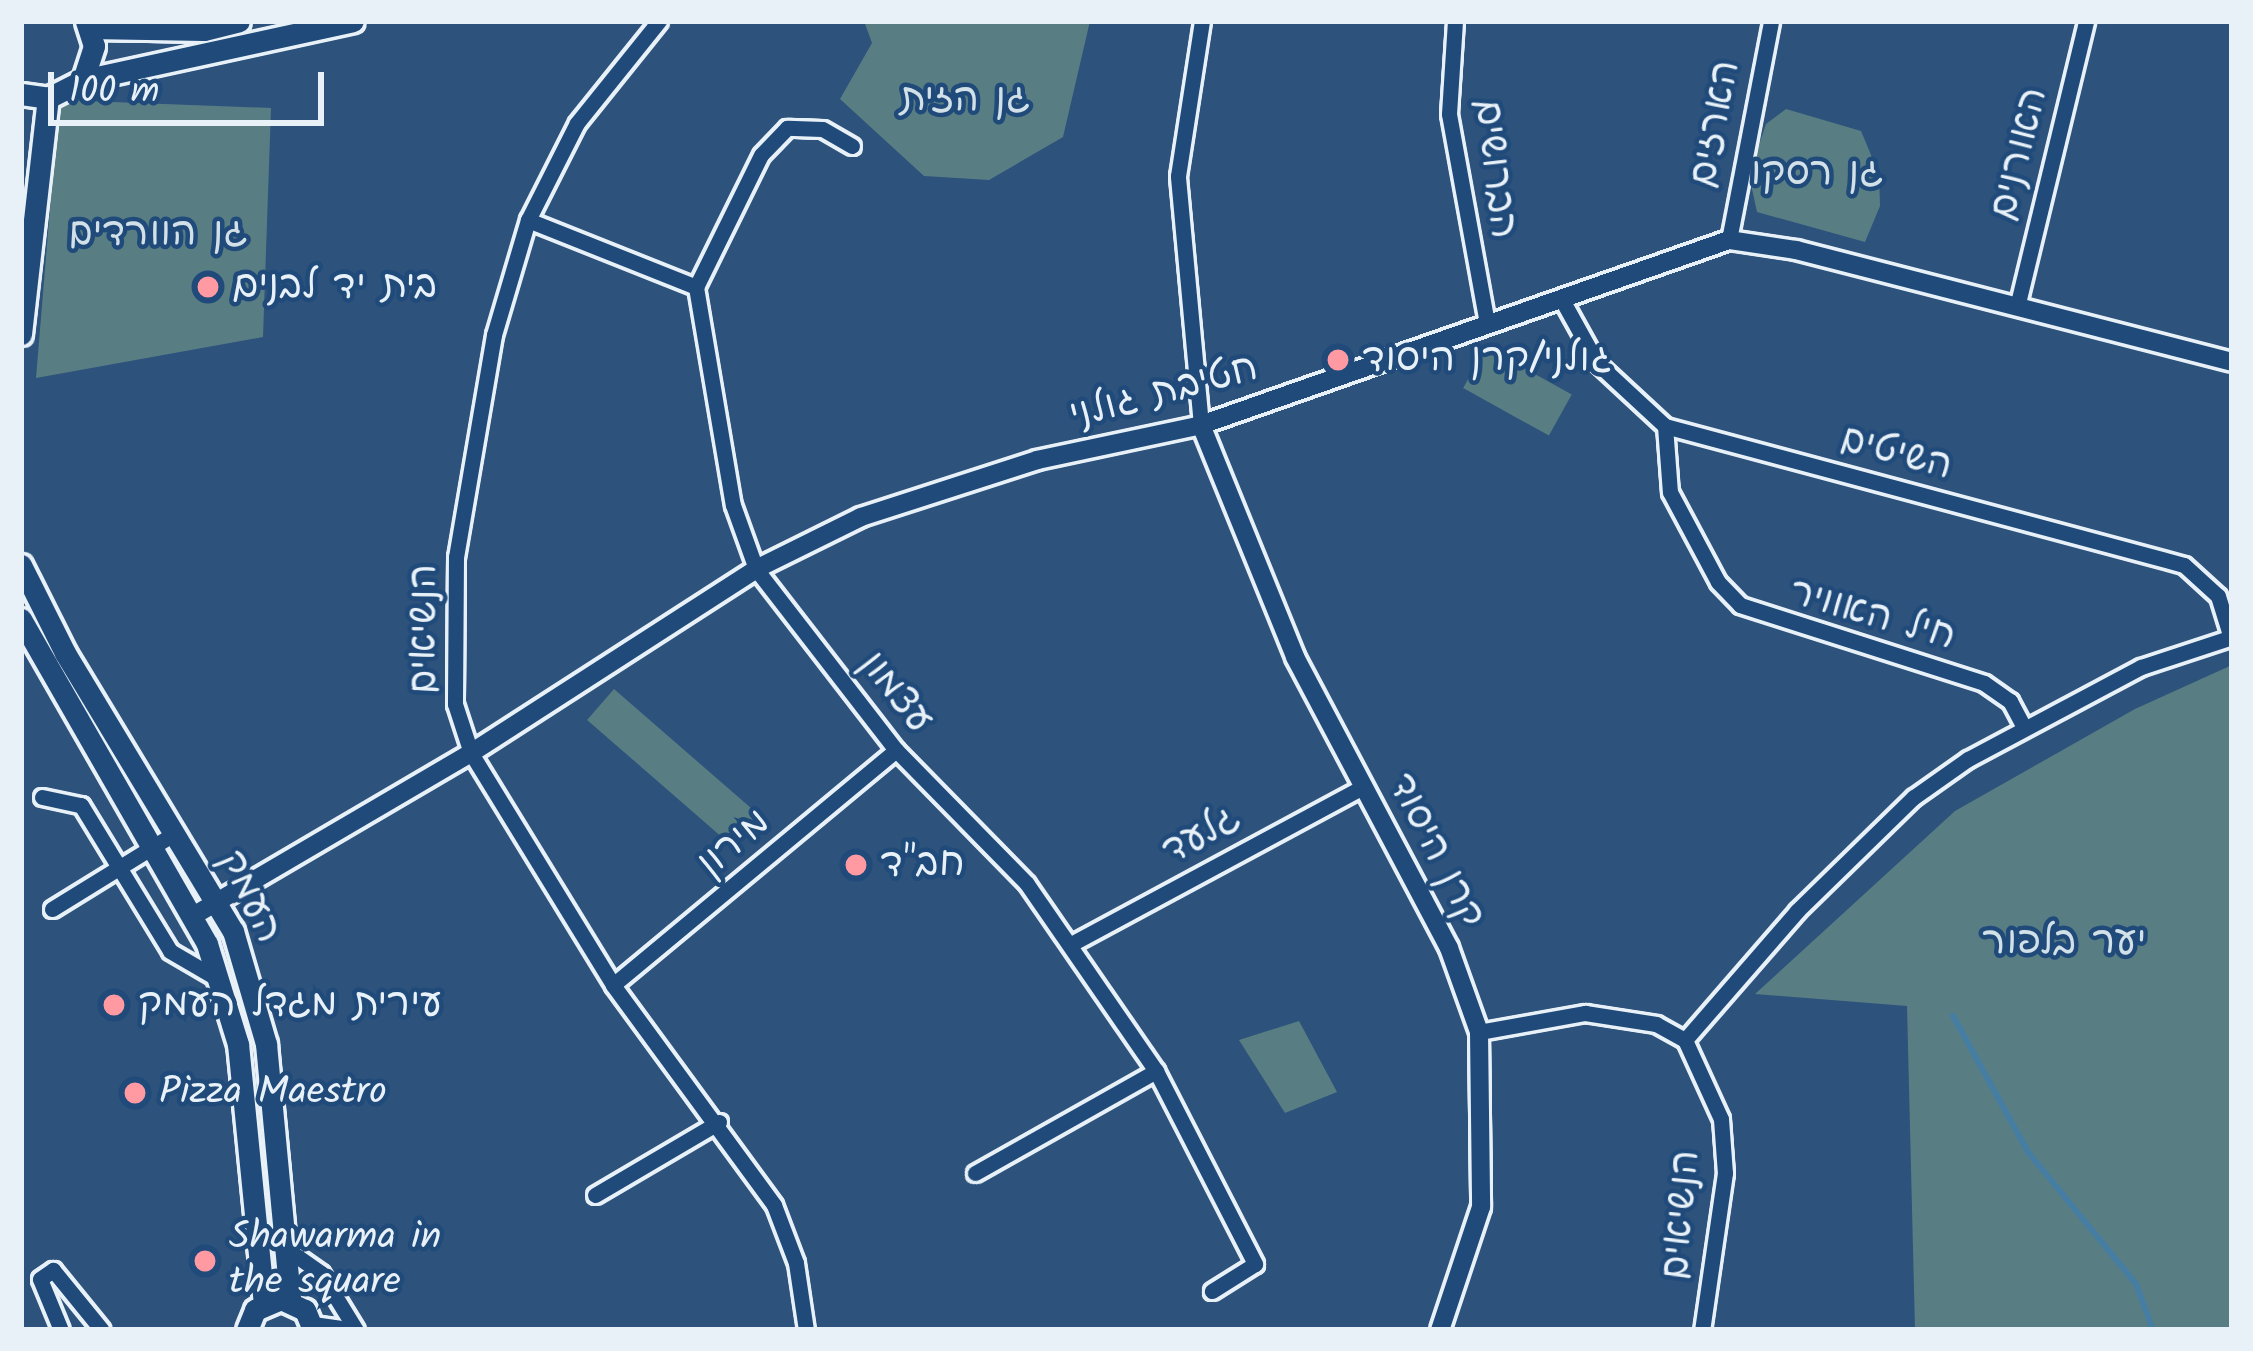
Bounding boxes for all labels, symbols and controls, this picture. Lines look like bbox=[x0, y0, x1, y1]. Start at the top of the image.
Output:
scale bar bbox=[54, 48, 330, 122]
street label: הארזים bbox=[1681, 57, 1751, 191]
text: 100 m bbox=[69, 64, 159, 121]
park label: גן הזית bbox=[900, 77, 1030, 123]
street label: האורנים bbox=[1981, 83, 2059, 225]
street label: הברושים bbox=[1462, 97, 1526, 241]
park label: גן רסקו bbox=[1751, 151, 1883, 197]
park label: גן הוורדים bbox=[68, 211, 248, 257]
place label: בית יד לבנים bbox=[232, 264, 437, 310]
marker: בית יד לבנים bbox=[195, 274, 221, 300]
place label: גולני/קרן היסוד bbox=[1362, 337, 1612, 383]
street label: חטיבת גולני bbox=[1065, 345, 1263, 441]
marker: גולני/קרן היסוד bbox=[1325, 347, 1351, 373]
street label: השיטים bbox=[1835, 417, 1957, 491]
street label: הנשיאים bbox=[402, 564, 448, 694]
street label: חיל האוויר bbox=[1784, 570, 1960, 662]
street label: עצמון bbox=[848, 643, 942, 743]
street label: קרן היסוד bbox=[1376, 766, 1494, 936]
street label: גלעד bbox=[1155, 796, 1249, 876]
street label: מירון bbox=[689, 800, 781, 888]
place label: חב"ד bbox=[880, 842, 965, 888]
street label: העמק bbox=[207, 843, 291, 951]
marker: חב"ד bbox=[843, 852, 869, 878]
park label: יער בלפור bbox=[1982, 920, 2146, 966]
place label: עירית מגדל העמק bbox=[138, 982, 442, 1028]
marker: עירית מגדל העמק bbox=[101, 992, 127, 1018]
place label: Pizza Maestro bbox=[159, 1070, 387, 1116]
marker: Pizza Maestro bbox=[122, 1080, 148, 1106]
street label: הנשיאים bbox=[1653, 1148, 1711, 1282]
place label: Shawarma in the square bbox=[229, 1216, 441, 1307]
marker: Shawarma in the square bbox=[192, 1248, 218, 1274]

